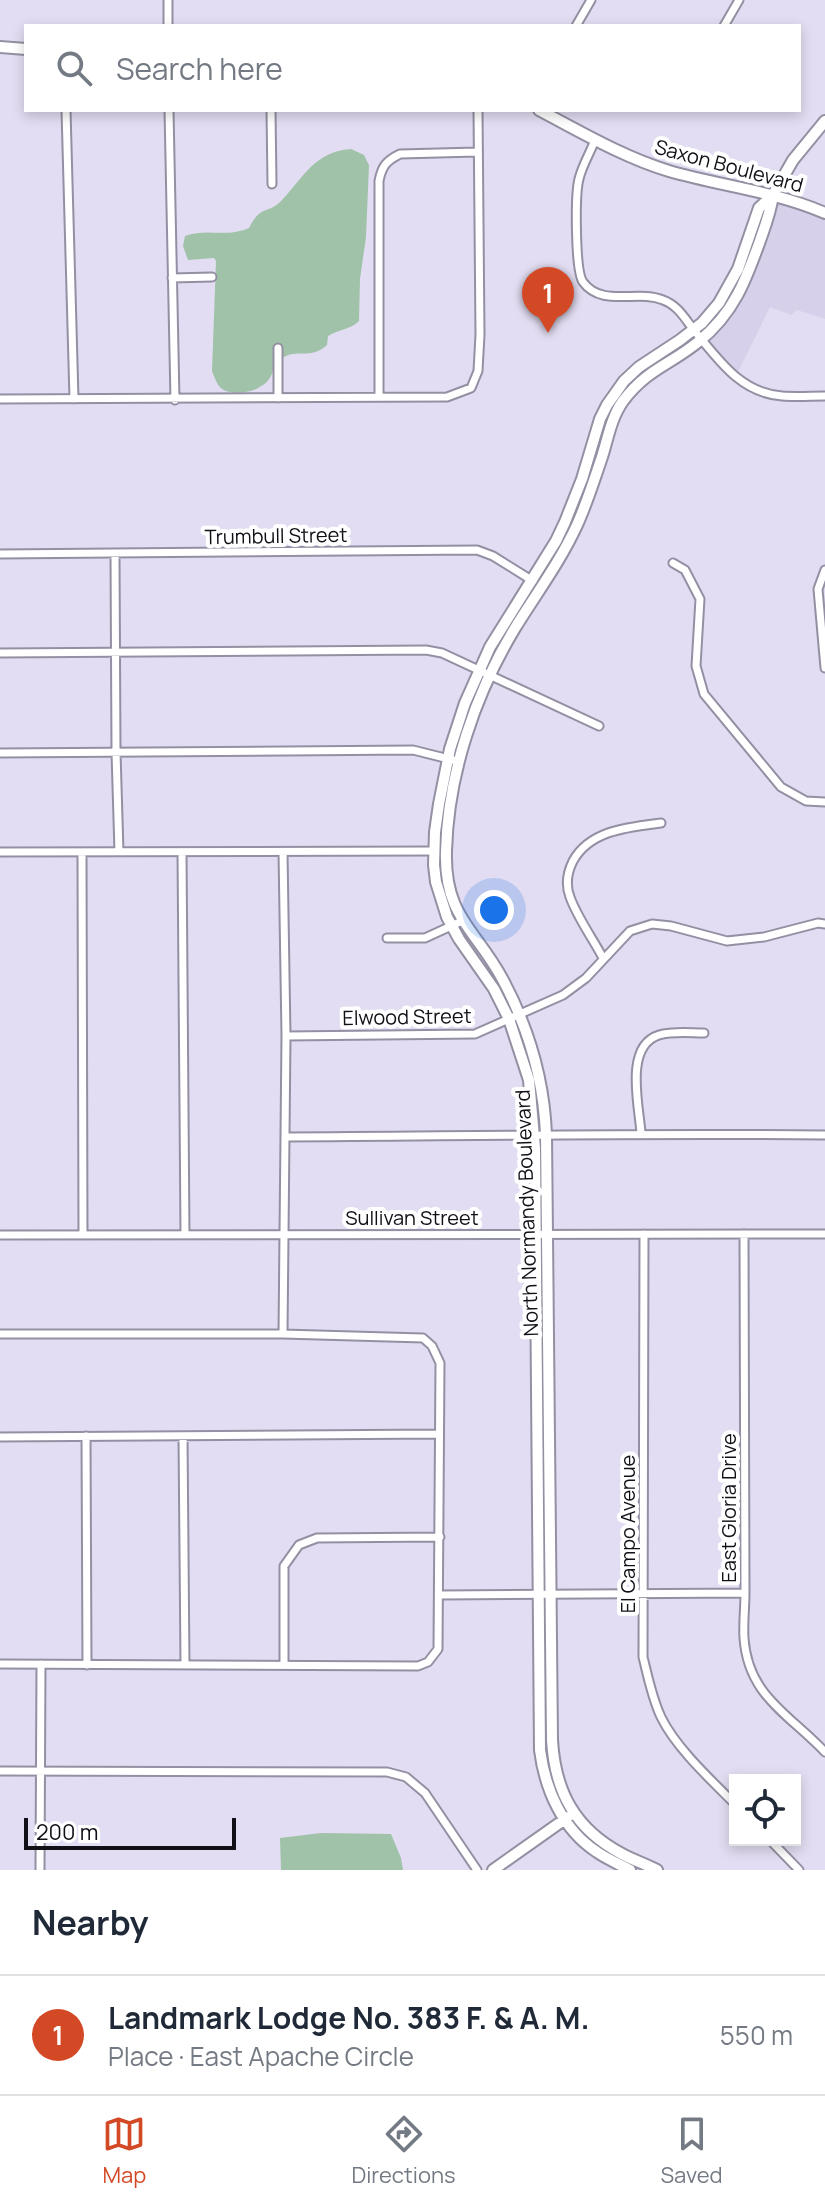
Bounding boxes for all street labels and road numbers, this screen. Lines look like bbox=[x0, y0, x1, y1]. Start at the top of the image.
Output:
street label: Saxon Boulevard bbox=[652, 133, 806, 198]
street label: Trumbull Street bbox=[204, 521, 348, 550]
street label: Elwood Street bbox=[342, 1002, 472, 1031]
street label: North Normandy Boulevard bbox=[509, 1089, 544, 1337]
street label: Sullivan Street bbox=[345, 1204, 479, 1231]
street label: East Gloria Drive bbox=[715, 1433, 742, 1583]
street label: El Campo Avenue bbox=[614, 1455, 641, 1613]

